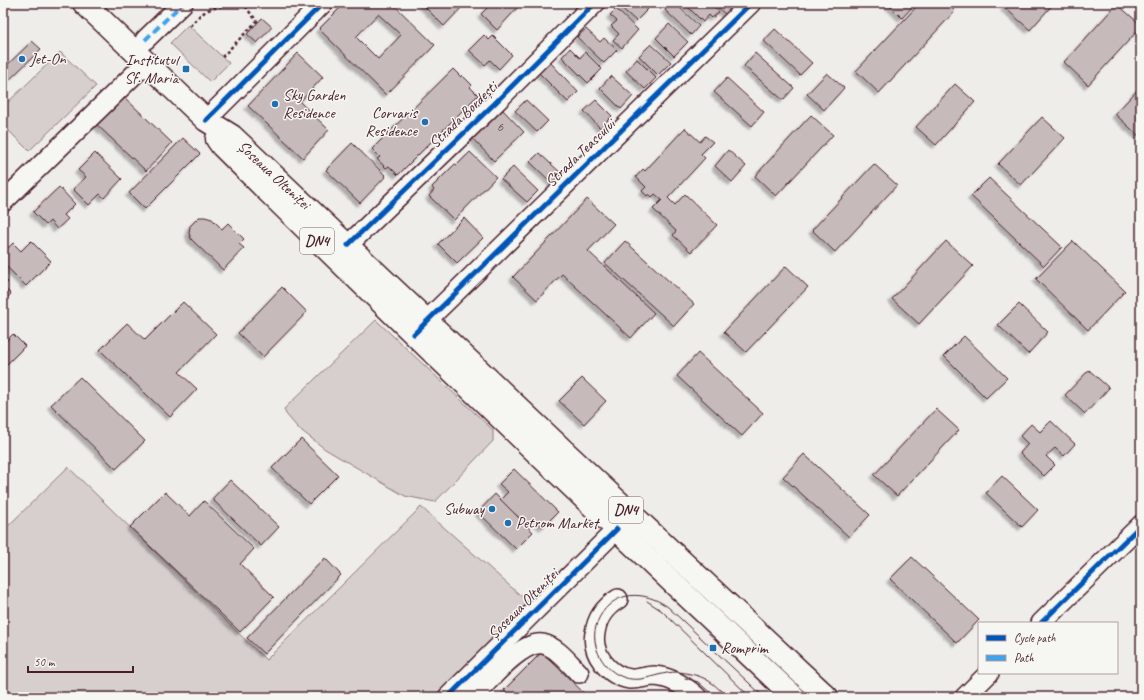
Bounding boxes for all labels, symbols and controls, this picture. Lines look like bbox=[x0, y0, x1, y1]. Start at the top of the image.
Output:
place label: Jet-On bbox=[29, 49, 66, 69]
place label: Institutul Sf. Maria bbox=[124, 50, 181, 88]
marker: Jet-On bbox=[17, 54, 27, 64]
marker: Institutul Sf. Maria bbox=[181, 64, 191, 74]
street label: Strada Bordești bbox=[424, 76, 503, 153]
place label: Sky Garden Residence bbox=[283, 85, 346, 123]
marker: Sky Garden Residence bbox=[270, 99, 280, 109]
place label: Corvaris Residence bbox=[365, 103, 419, 141]
street label: Strada Teascului bbox=[541, 113, 621, 191]
marker: Corvaris Residence bbox=[420, 117, 430, 127]
house number: 6 bbox=[497, 118, 504, 135]
street label: Șoseaua Olteniței bbox=[234, 136, 316, 215]
road number: DN4 bbox=[300, 228, 334, 254]
road number: DN4 bbox=[609, 497, 643, 523]
place label: Subway bbox=[444, 499, 486, 519]
marker: Subway bbox=[487, 504, 497, 514]
place label: Petrom Market bbox=[516, 513, 601, 533]
marker: Petrom Market bbox=[503, 518, 513, 528]
street label: Șoseaua Olteniței bbox=[483, 563, 564, 644]
legend bbox=[978, 622, 1118, 674]
text: Cycle path bbox=[1014, 630, 1056, 646]
place label: Romprim bbox=[721, 638, 770, 658]
marker: Romprim bbox=[708, 643, 718, 653]
scale bar bbox=[28, 648, 133, 674]
text: Path bbox=[1014, 650, 1034, 666]
text: 50 m bbox=[34, 654, 56, 670]

